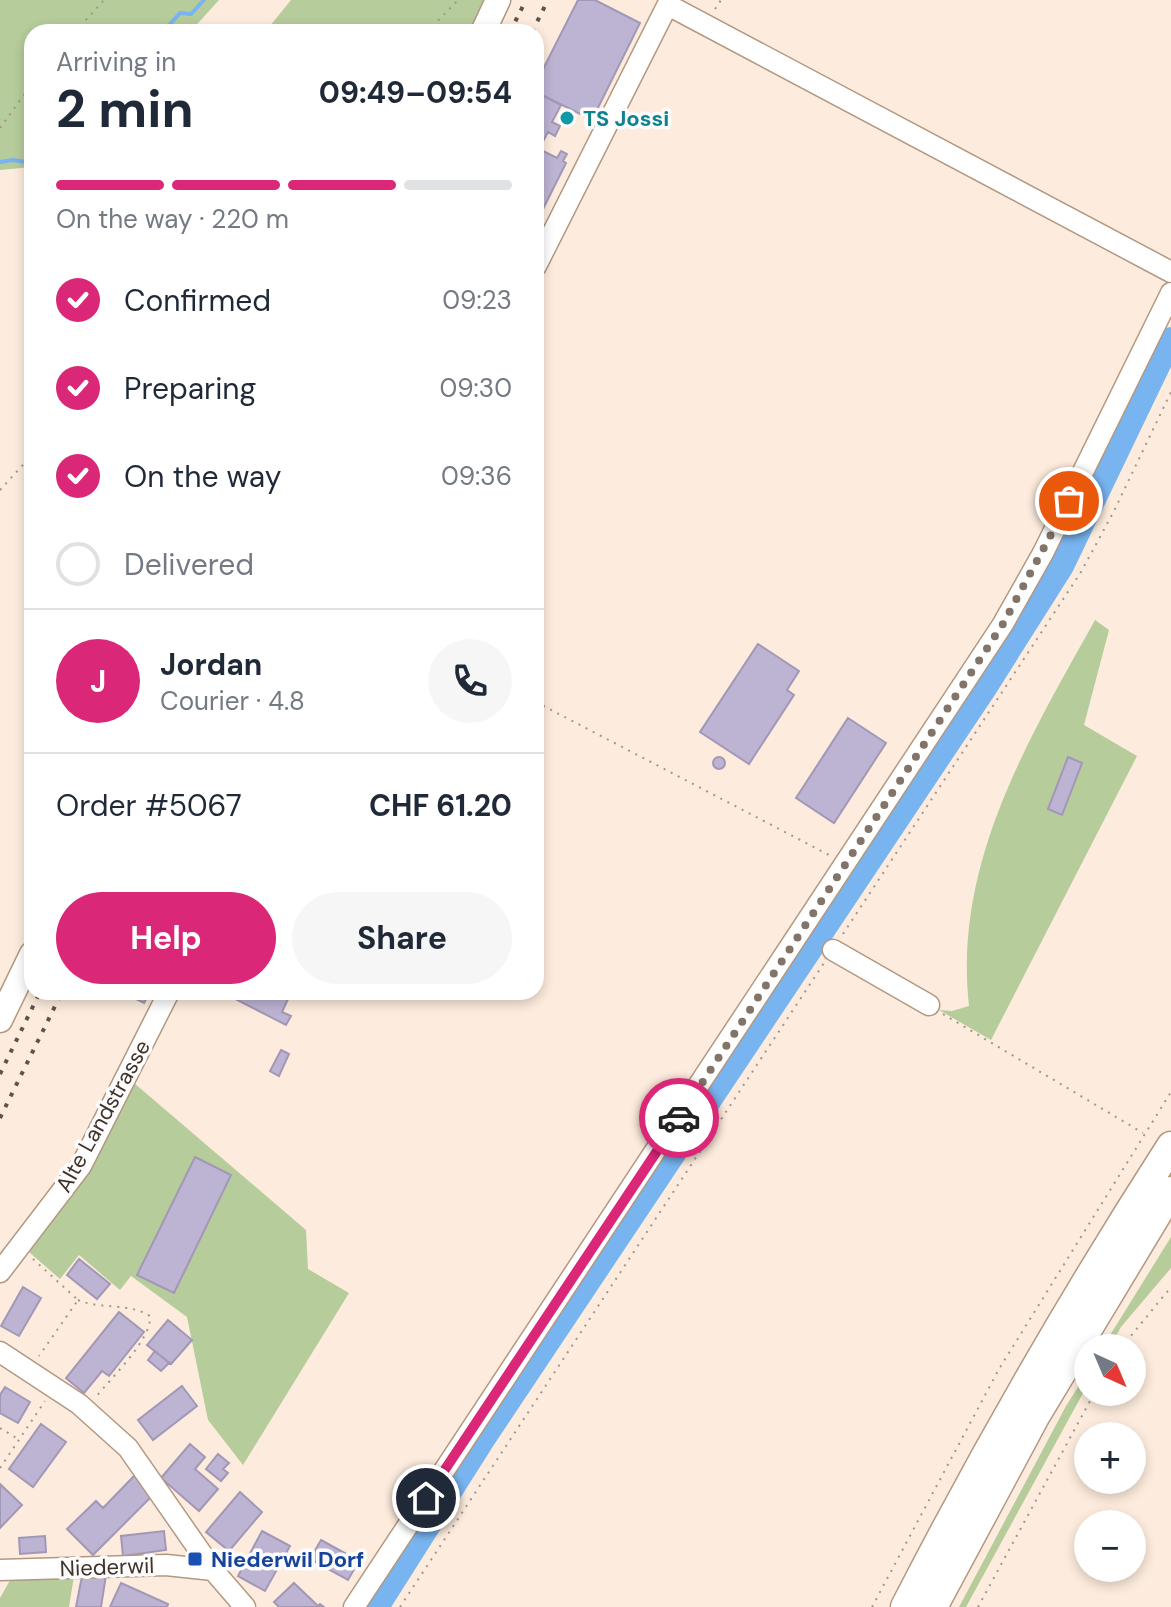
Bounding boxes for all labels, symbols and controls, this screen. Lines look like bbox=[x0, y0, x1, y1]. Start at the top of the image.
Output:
text: Arriving in bbox=[56, 45, 176, 79]
text: 09:49–09:54 bbox=[319, 73, 512, 112]
text: 2 min bbox=[56, 75, 194, 143]
place label: TS Jossi bbox=[583, 104, 669, 133]
marker: TS Jossi bbox=[558, 109, 576, 127]
text: On the way · 220 m bbox=[56, 202, 289, 236]
icon: check bbox=[56, 278, 100, 322]
text: Confirmed bbox=[124, 281, 271, 320]
text: 09:23 bbox=[442, 283, 512, 317]
icon: check bbox=[56, 366, 100, 410]
text: Preparing bbox=[124, 369, 256, 408]
text: 09:30 bbox=[439, 371, 512, 405]
icon: check bbox=[56, 454, 100, 498]
text: On the way bbox=[124, 457, 281, 496]
text: 09:36 bbox=[441, 459, 512, 493]
pin bbox=[1035, 467, 1103, 535]
icon: bag bbox=[1047, 479, 1091, 523]
text: Delivered bbox=[124, 545, 254, 584]
button: phone bbox=[428, 639, 512, 723]
text: Jordan bbox=[160, 645, 262, 684]
text: J bbox=[90, 662, 106, 701]
text: Courier · 4.8 bbox=[160, 684, 305, 718]
text: Order #5067 bbox=[56, 786, 242, 825]
text: CHF 61.20 bbox=[369, 786, 512, 825]
button: Help bbox=[56, 892, 276, 984]
button: Share bbox=[292, 892, 512, 984]
street label: Alte Landstrasse bbox=[49, 1035, 157, 1197]
courier bbox=[639, 1078, 719, 1158]
icon: car bbox=[657, 1096, 701, 1140]
north arrow bbox=[1074, 1334, 1146, 1406]
map controls bbox=[1074, 1334, 1146, 1582]
button: + bbox=[1074, 1422, 1146, 1494]
pin bbox=[392, 1464, 460, 1532]
icon: home bbox=[404, 1476, 448, 1520]
button: − bbox=[1074, 1510, 1146, 1582]
place label: Niederwil Dorf bbox=[211, 1545, 364, 1574]
marker: Niederwil Dorf bbox=[186, 1550, 204, 1568]
street label: Niederwil bbox=[59, 1551, 155, 1583]

